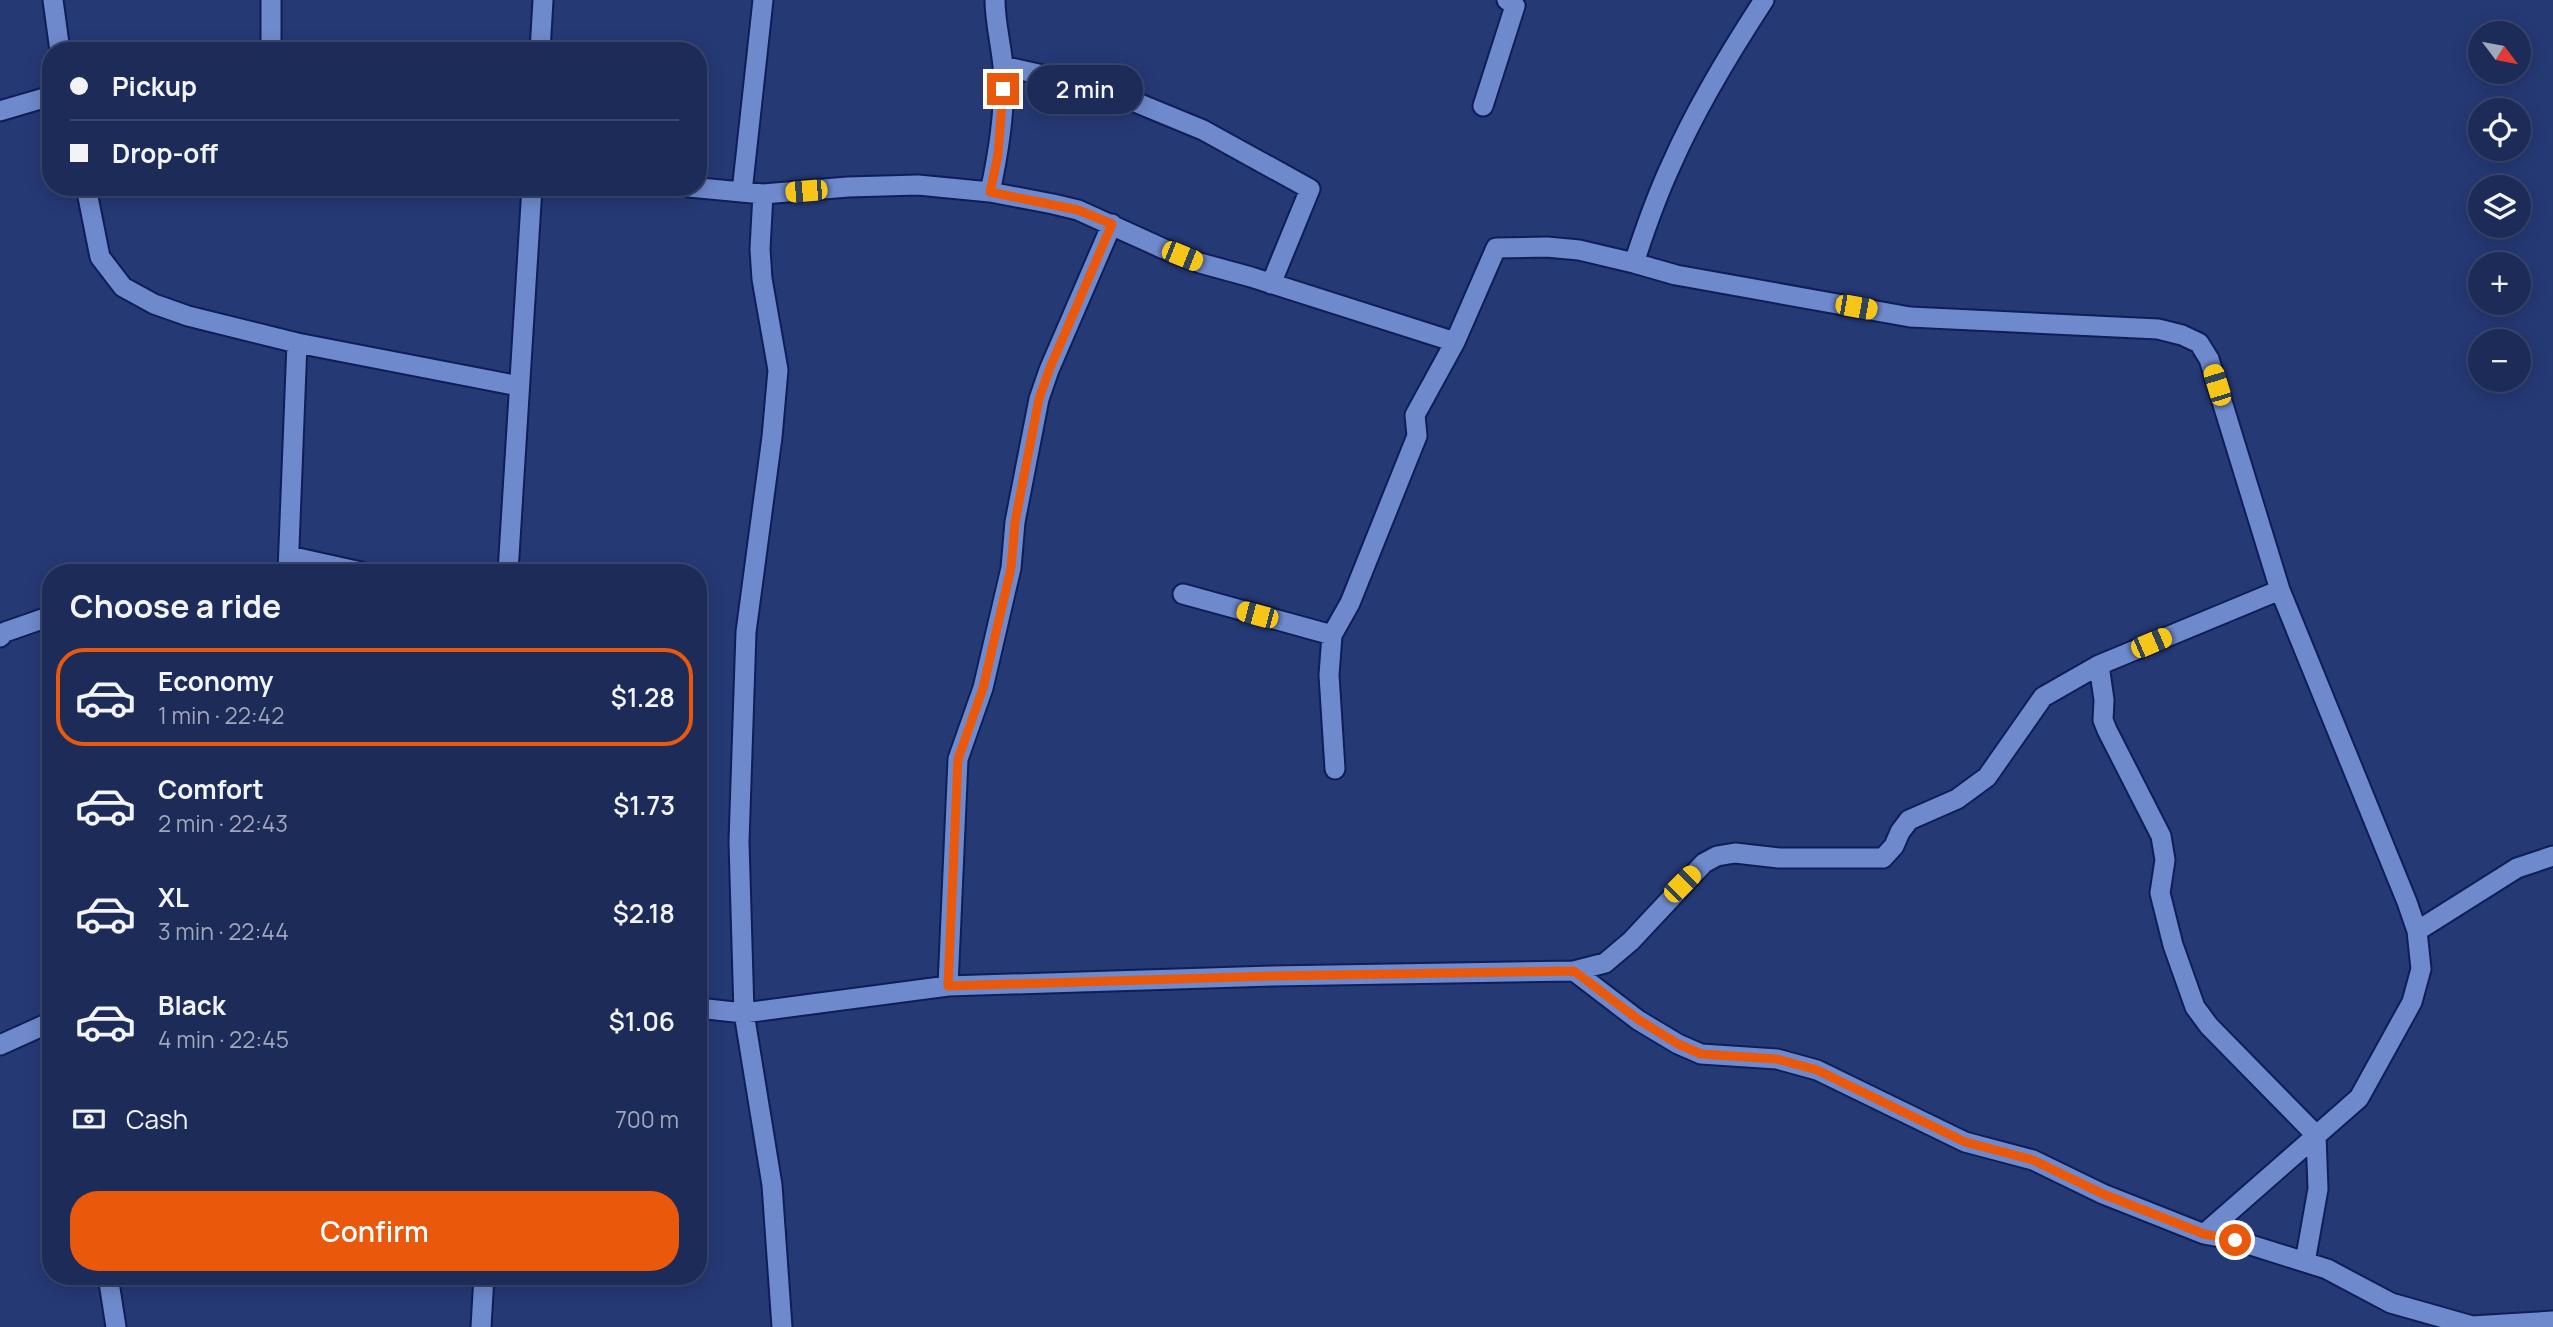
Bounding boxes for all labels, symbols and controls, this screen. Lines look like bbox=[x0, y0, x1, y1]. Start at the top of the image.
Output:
north arrow bbox=[2468, 21, 2530, 84]
map controls bbox=[2468, 21, 2531, 392]
callout: 2 min bbox=[1028, 64, 1143, 114]
text: Pickup bbox=[112, 68, 197, 104]
route end bbox=[987, 73, 1019, 105]
text: 2 min bbox=[1056, 73, 1114, 105]
button: locate bbox=[2468, 98, 2531, 161]
text: Drop-off bbox=[112, 135, 218, 171]
button: layers bbox=[2468, 175, 2531, 238]
car bbox=[785, 179, 828, 203]
car bbox=[1159, 238, 1206, 274]
button: + bbox=[2468, 252, 2531, 315]
car bbox=[1834, 293, 1879, 321]
button: − bbox=[2468, 329, 2531, 392]
car bbox=[2201, 362, 2234, 408]
text: Choose a ride bbox=[70, 584, 281, 628]
car bbox=[1234, 599, 1281, 631]
car bbox=[2128, 625, 2175, 661]
text: Economy bbox=[158, 663, 273, 699]
icon: car bbox=[74, 666, 137, 729]
text: $1.28 bbox=[611, 679, 675, 715]
text: 1 min · 22:42 bbox=[158, 699, 284, 731]
text: Comfort bbox=[158, 771, 264, 807]
icon: car bbox=[74, 774, 137, 837]
text: $1.73 bbox=[613, 787, 675, 823]
text: 2 min · 22:43 bbox=[158, 807, 288, 839]
car bbox=[1660, 862, 1705, 906]
text: XL bbox=[158, 879, 189, 915]
icon: car bbox=[74, 882, 137, 945]
text: $2.18 bbox=[613, 895, 675, 931]
text: 3 min · 22:44 bbox=[158, 915, 289, 947]
text: Black bbox=[158, 987, 226, 1023]
icon: car bbox=[74, 990, 137, 1053]
text: $1.06 bbox=[609, 1003, 675, 1039]
text: 4 min · 22:45 bbox=[158, 1023, 289, 1055]
icon: cash bbox=[70, 1100, 108, 1138]
text: Cash bbox=[126, 1101, 188, 1137]
text: 700 m bbox=[615, 1103, 679, 1135]
button: Confirm bbox=[70, 1191, 679, 1271]
route start bbox=[2219, 1224, 2251, 1256]

